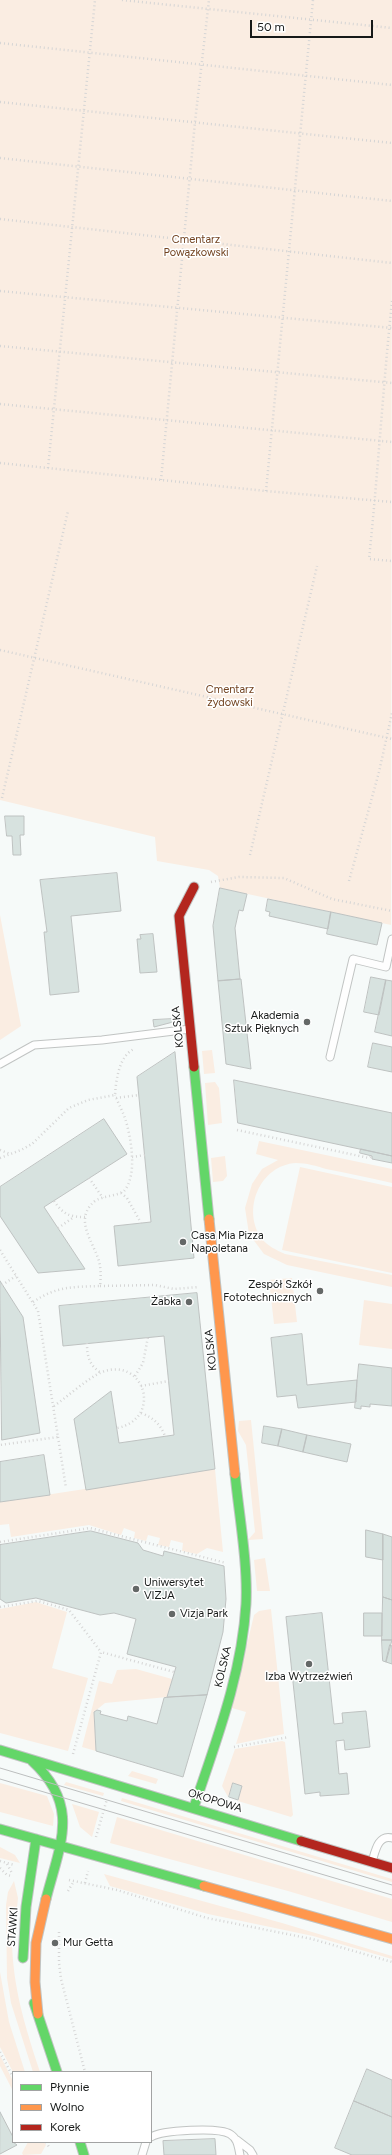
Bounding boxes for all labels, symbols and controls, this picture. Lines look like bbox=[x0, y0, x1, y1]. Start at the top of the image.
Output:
scale bar bbox=[252, 12, 375, 38]
text: 50 m bbox=[257, 20, 285, 34]
park label: Cmentarz Powązkowski bbox=[163, 233, 229, 259]
park label: Cmentarz żydowski bbox=[206, 683, 254, 709]
street label: KOLSKA bbox=[169, 1005, 187, 1049]
place label: Akademia Sztuk Pięknych bbox=[224, 1009, 299, 1035]
marker: Akademia Sztuk Pięknych bbox=[302, 1017, 312, 1027]
place label: Casa Mia Pizza Napoletana bbox=[191, 1229, 264, 1255]
marker: Casa Mia Pizza Napoletana bbox=[178, 1237, 188, 1247]
place label: Zespół Szkół Fototechnicznych bbox=[223, 1278, 312, 1304]
marker: Zespół Szkół Fototechnicznych bbox=[315, 1286, 325, 1296]
place label: Żabka bbox=[151, 1295, 181, 1309]
marker: Żabka bbox=[184, 1297, 194, 1307]
street label: KOLSKA bbox=[202, 1328, 220, 1372]
place label: Uniwersytet VIZJA bbox=[144, 1576, 204, 1602]
marker: Uniwersytet VIZJA bbox=[131, 1584, 141, 1594]
place label: Vizja Park bbox=[180, 1607, 228, 1621]
marker: Vizja Park bbox=[167, 1609, 177, 1619]
street label: KOLSKA bbox=[212, 1645, 234, 1689]
marker: Izba Wytrzeźwień bbox=[304, 1659, 314, 1669]
place label: Izba Wytrzeźwień bbox=[265, 1670, 353, 1684]
street label: OKOPOWA bbox=[186, 1786, 244, 1816]
street label: STAWKI bbox=[5, 1907, 21, 1947]
place label: Mur Getta bbox=[63, 1936, 113, 1950]
marker: Mur Getta bbox=[50, 1938, 60, 1948]
legend bbox=[12, 2071, 152, 2143]
text: Płynnie bbox=[50, 2080, 89, 2094]
text: Wolno bbox=[50, 2100, 84, 2114]
text: Korek bbox=[50, 2120, 81, 2134]

